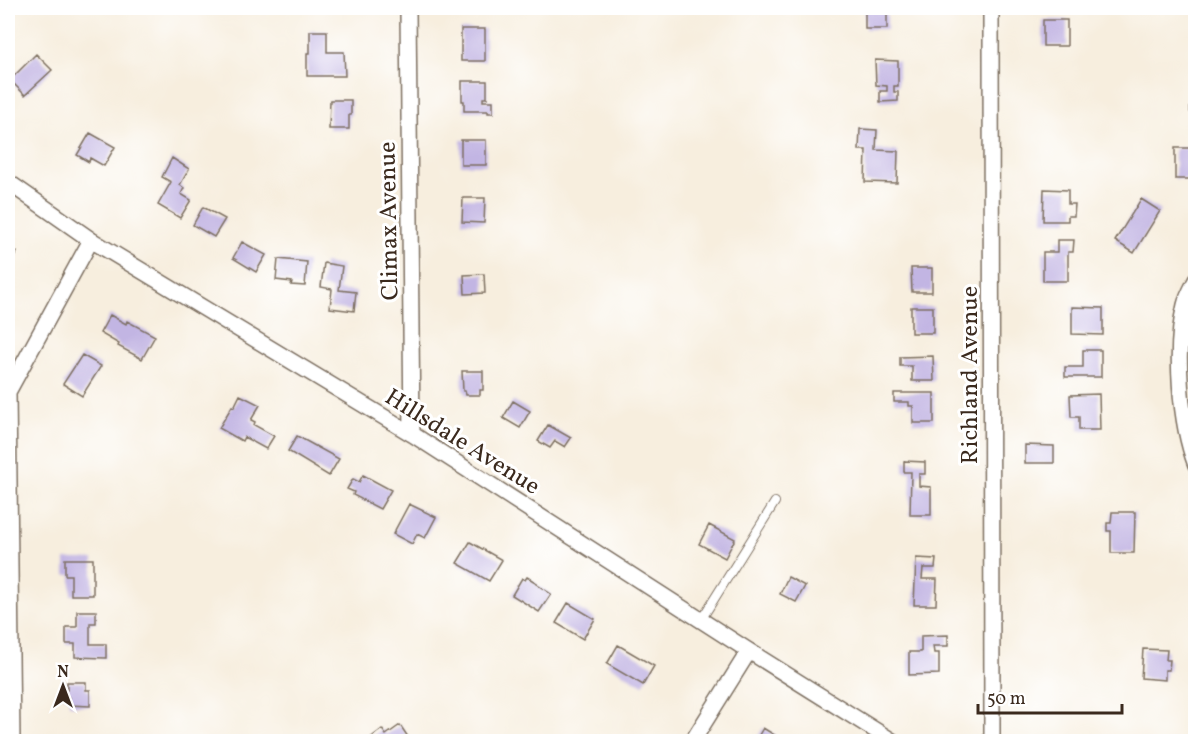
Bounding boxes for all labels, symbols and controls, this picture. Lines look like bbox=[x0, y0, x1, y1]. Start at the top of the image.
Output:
street label: Climax Avenue bbox=[372, 141, 408, 301]
street label: Richland Avenue bbox=[954, 286, 988, 464]
street label: Hillsdale Avenue bbox=[378, 381, 546, 504]
north arrow bbox=[33, 656, 93, 716]
text: N bbox=[57, 662, 69, 684]
scale bar bbox=[978, 677, 1122, 715]
text: 50 m bbox=[987, 687, 1026, 712]

